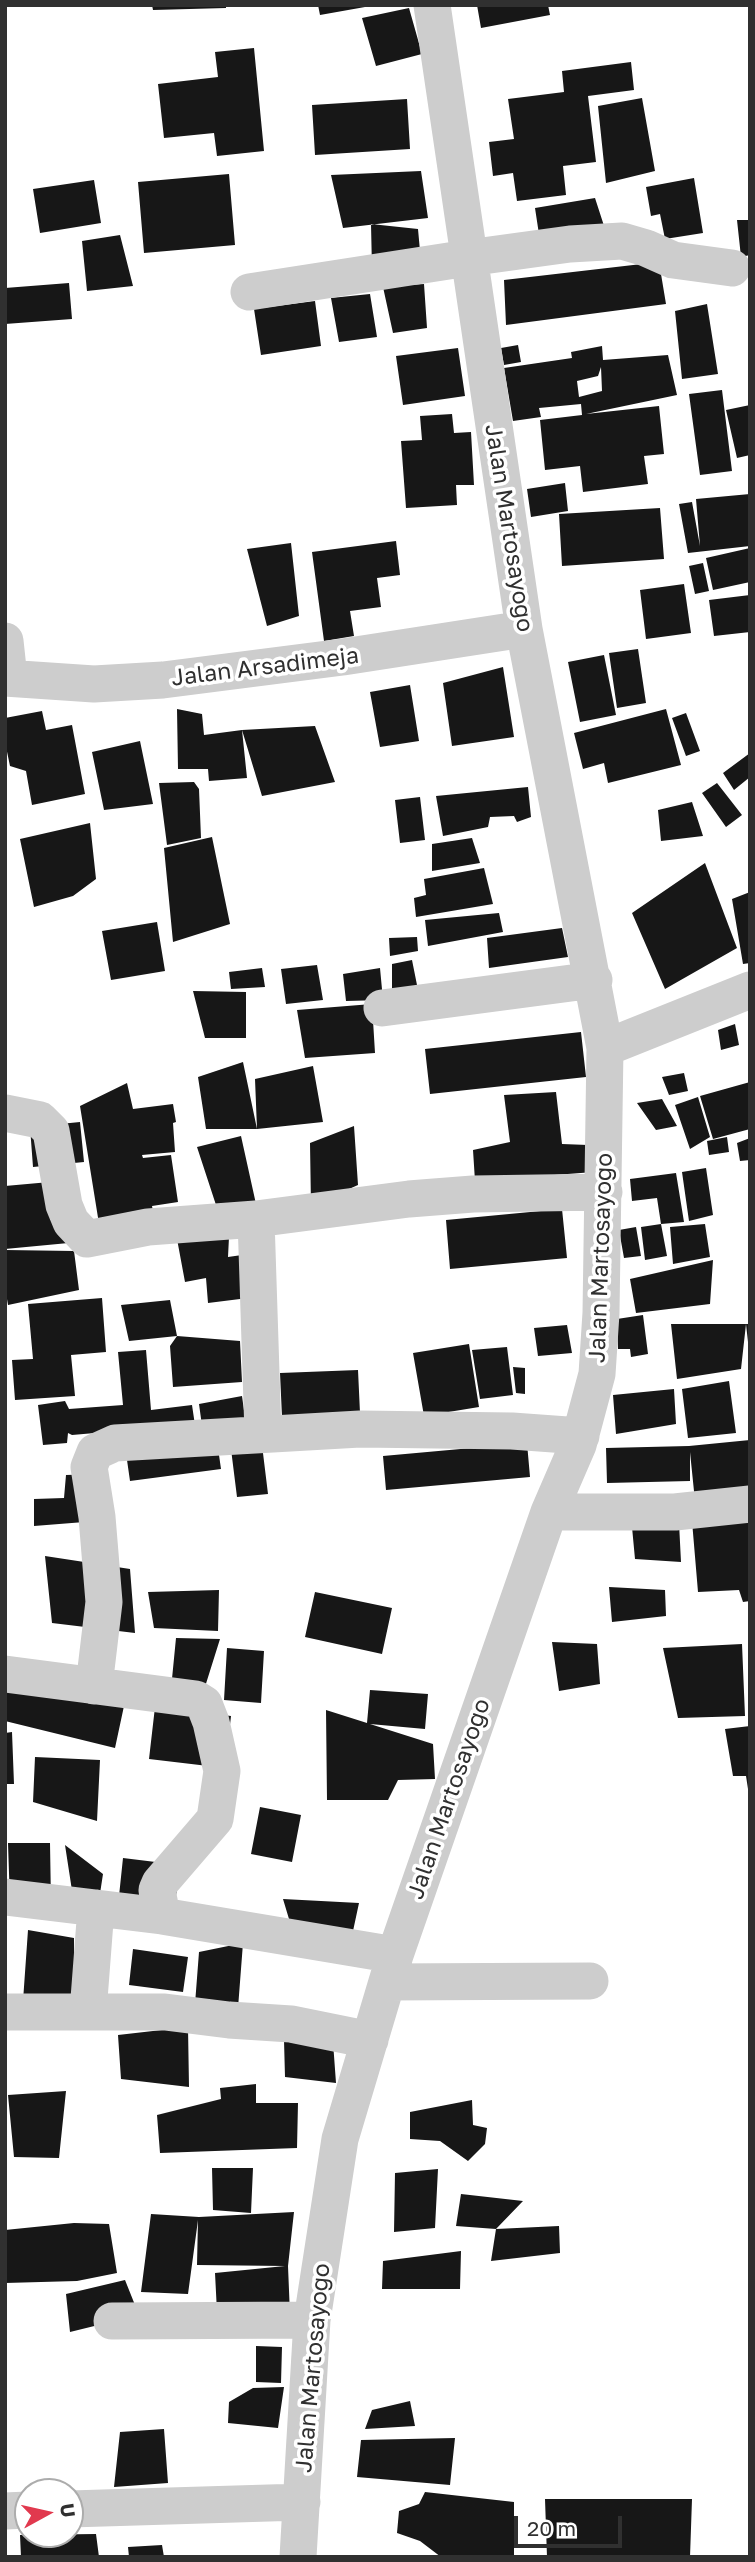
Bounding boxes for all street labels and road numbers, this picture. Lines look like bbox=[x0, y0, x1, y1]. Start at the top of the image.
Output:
street label: Jalan Martosayogo bbox=[479, 422, 539, 634]
street label: Jalan Arsadimeja bbox=[170, 642, 360, 692]
street label: Jalan Martosayogo bbox=[584, 1153, 618, 1363]
street label: Jalan Martosayogo bbox=[402, 1695, 496, 1903]
street label: Jalan Martosayogo bbox=[290, 2262, 336, 2474]

